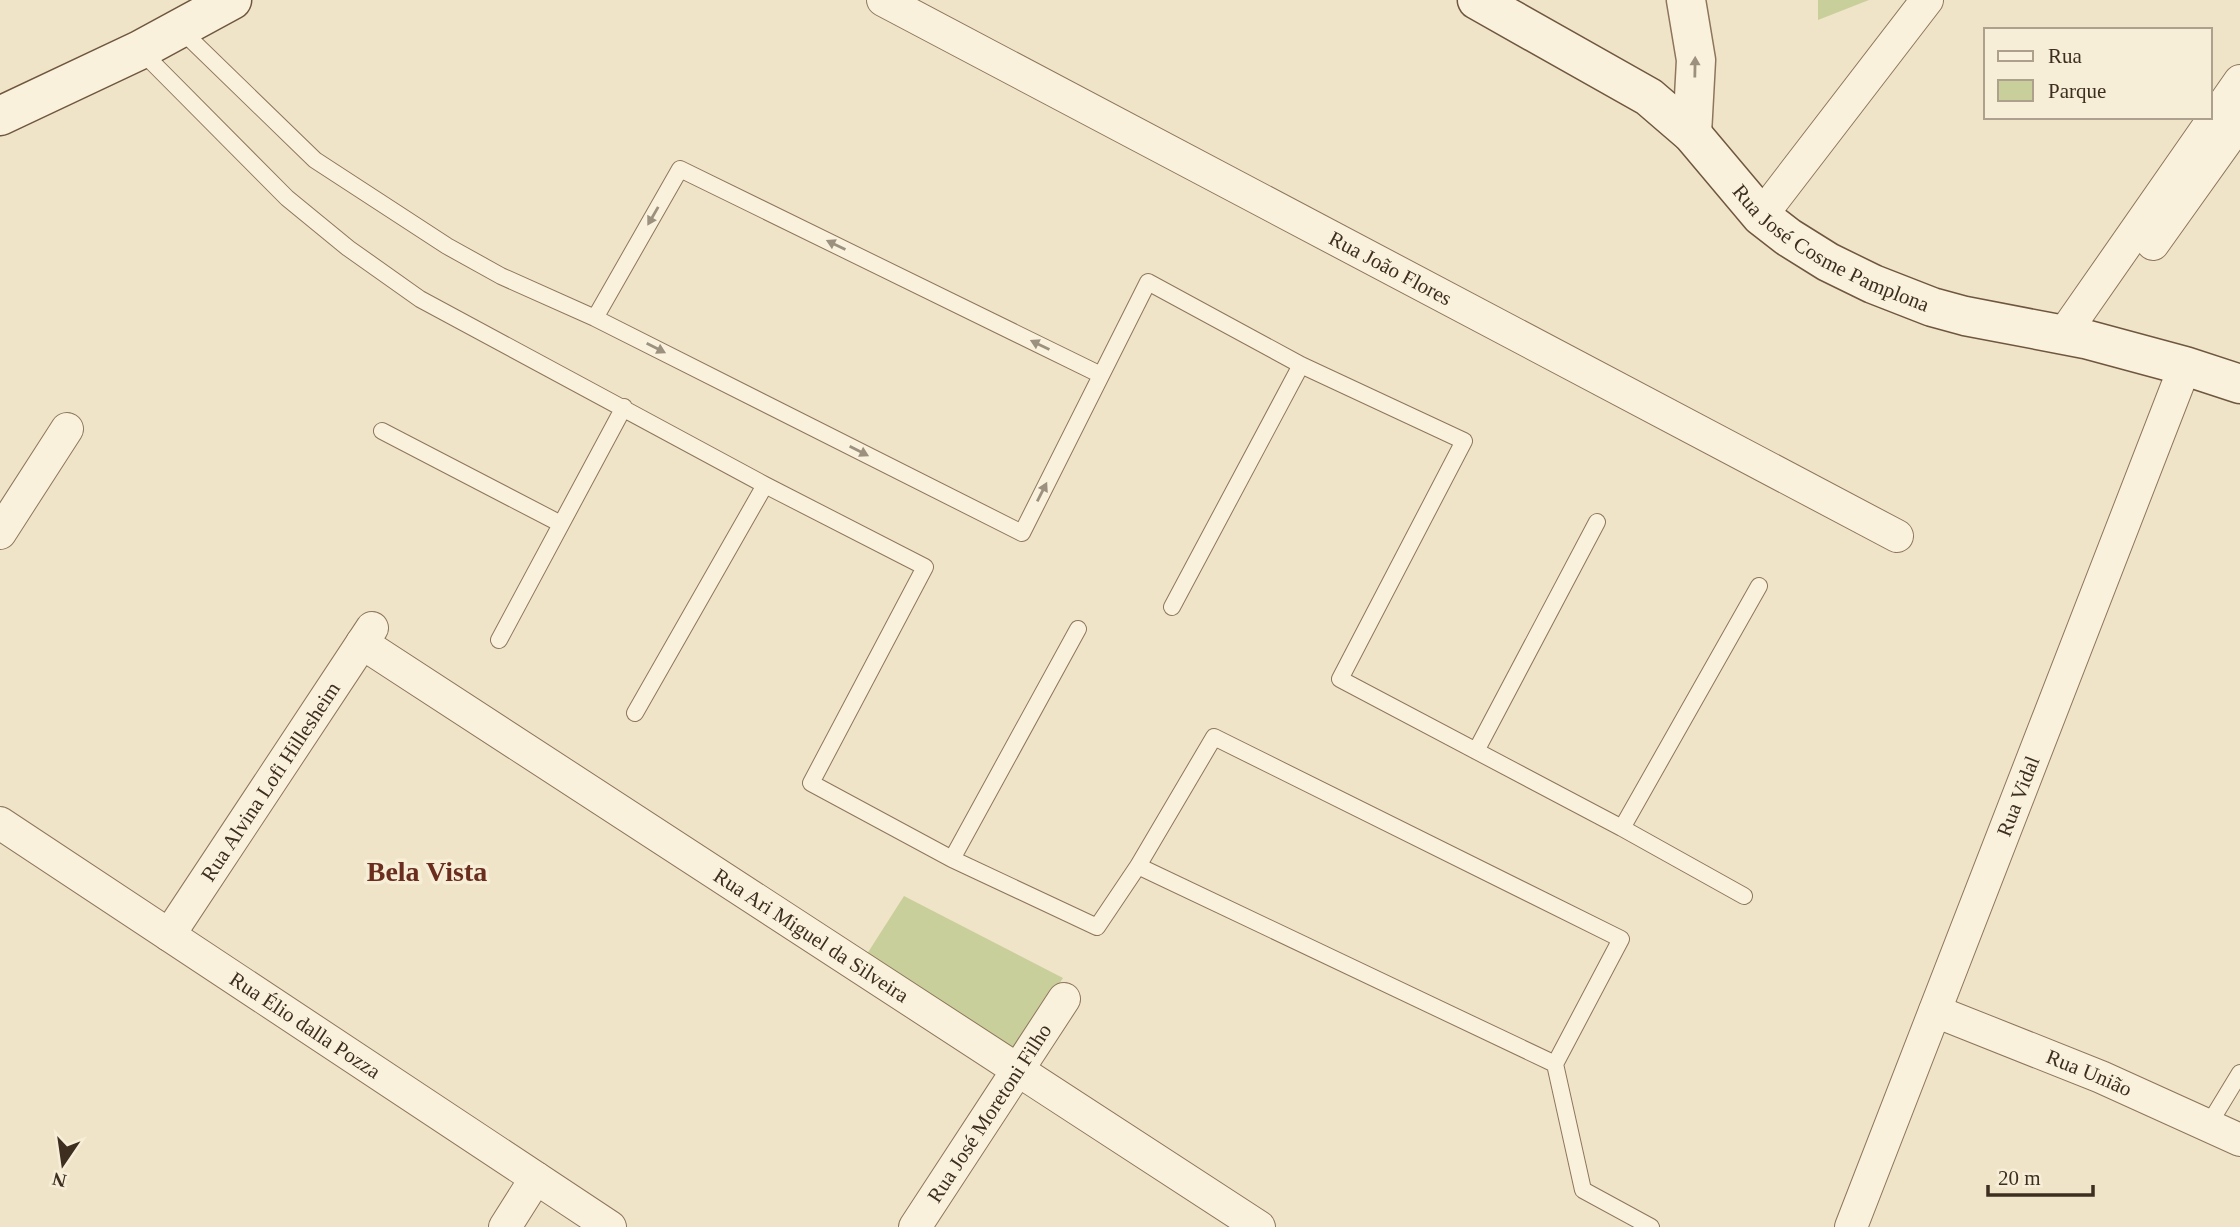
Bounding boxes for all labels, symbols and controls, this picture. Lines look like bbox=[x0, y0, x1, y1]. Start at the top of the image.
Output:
legend bbox=[1984, 28, 2212, 119]
text: Rua bbox=[2048, 44, 2083, 68]
one-way arrow bbox=[1689, 55, 1701, 77]
text: Parque bbox=[2048, 79, 2106, 103]
street label: Rua José Cosme Pamplona bbox=[1728, 180, 1933, 317]
one-way arrow bbox=[647, 207, 659, 226]
street label: Rua João Flores bbox=[1325, 226, 1456, 310]
one-way arrow bbox=[826, 240, 846, 251]
one-way arrow bbox=[1030, 340, 1050, 351]
one-way arrow bbox=[646, 343, 666, 354]
one-way arrow bbox=[849, 445, 869, 456]
one-way arrow bbox=[1037, 482, 1048, 502]
street label: Rua Alvina Lofi Hillesheim bbox=[196, 677, 345, 886]
street label: Rua Vidal bbox=[1992, 753, 2045, 840]
district label: Bela Vista bbox=[367, 856, 487, 887]
street label: Rua Ari Miguel da Silveira bbox=[709, 863, 914, 1008]
street label: Rua Élio dalla Pozza bbox=[225, 967, 386, 1084]
street label: Rua José Moretoni Filho bbox=[922, 1019, 1056, 1207]
street label: Rua União bbox=[2043, 1044, 2136, 1101]
north arrow bbox=[28, 1129, 98, 1199]
scale bar bbox=[1988, 1154, 2093, 1198]
text: 20 m bbox=[1998, 1166, 2041, 1190]
text: N bbox=[50, 1168, 68, 1192]

